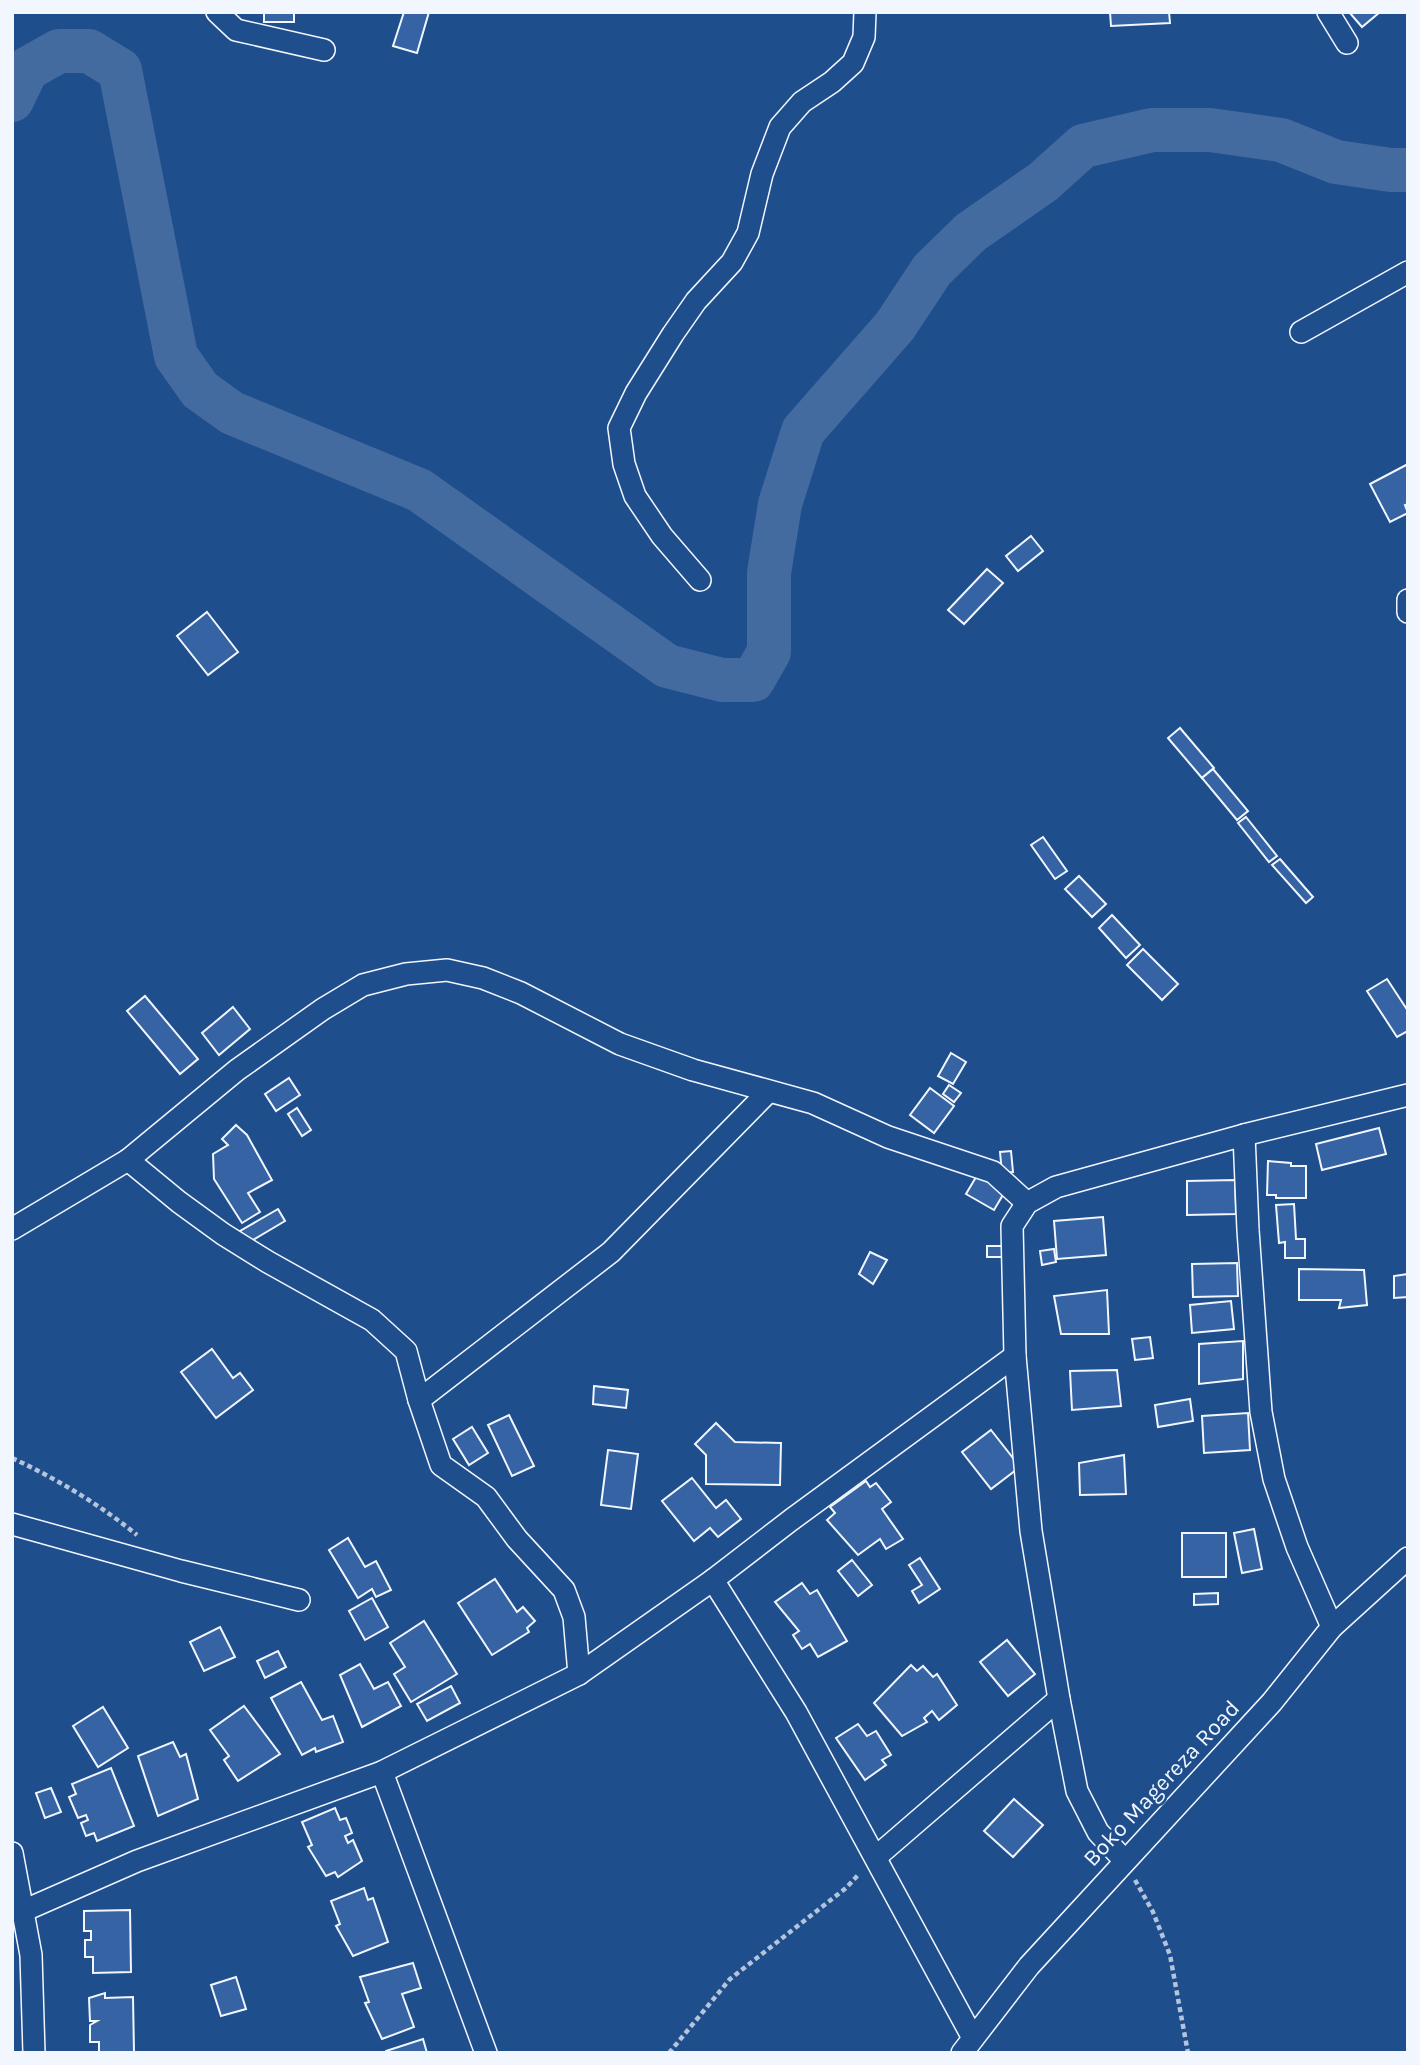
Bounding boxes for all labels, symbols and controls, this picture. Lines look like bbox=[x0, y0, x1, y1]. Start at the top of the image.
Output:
street label: Boko Magereza Road bbox=[1078, 1695, 1245, 1872]

